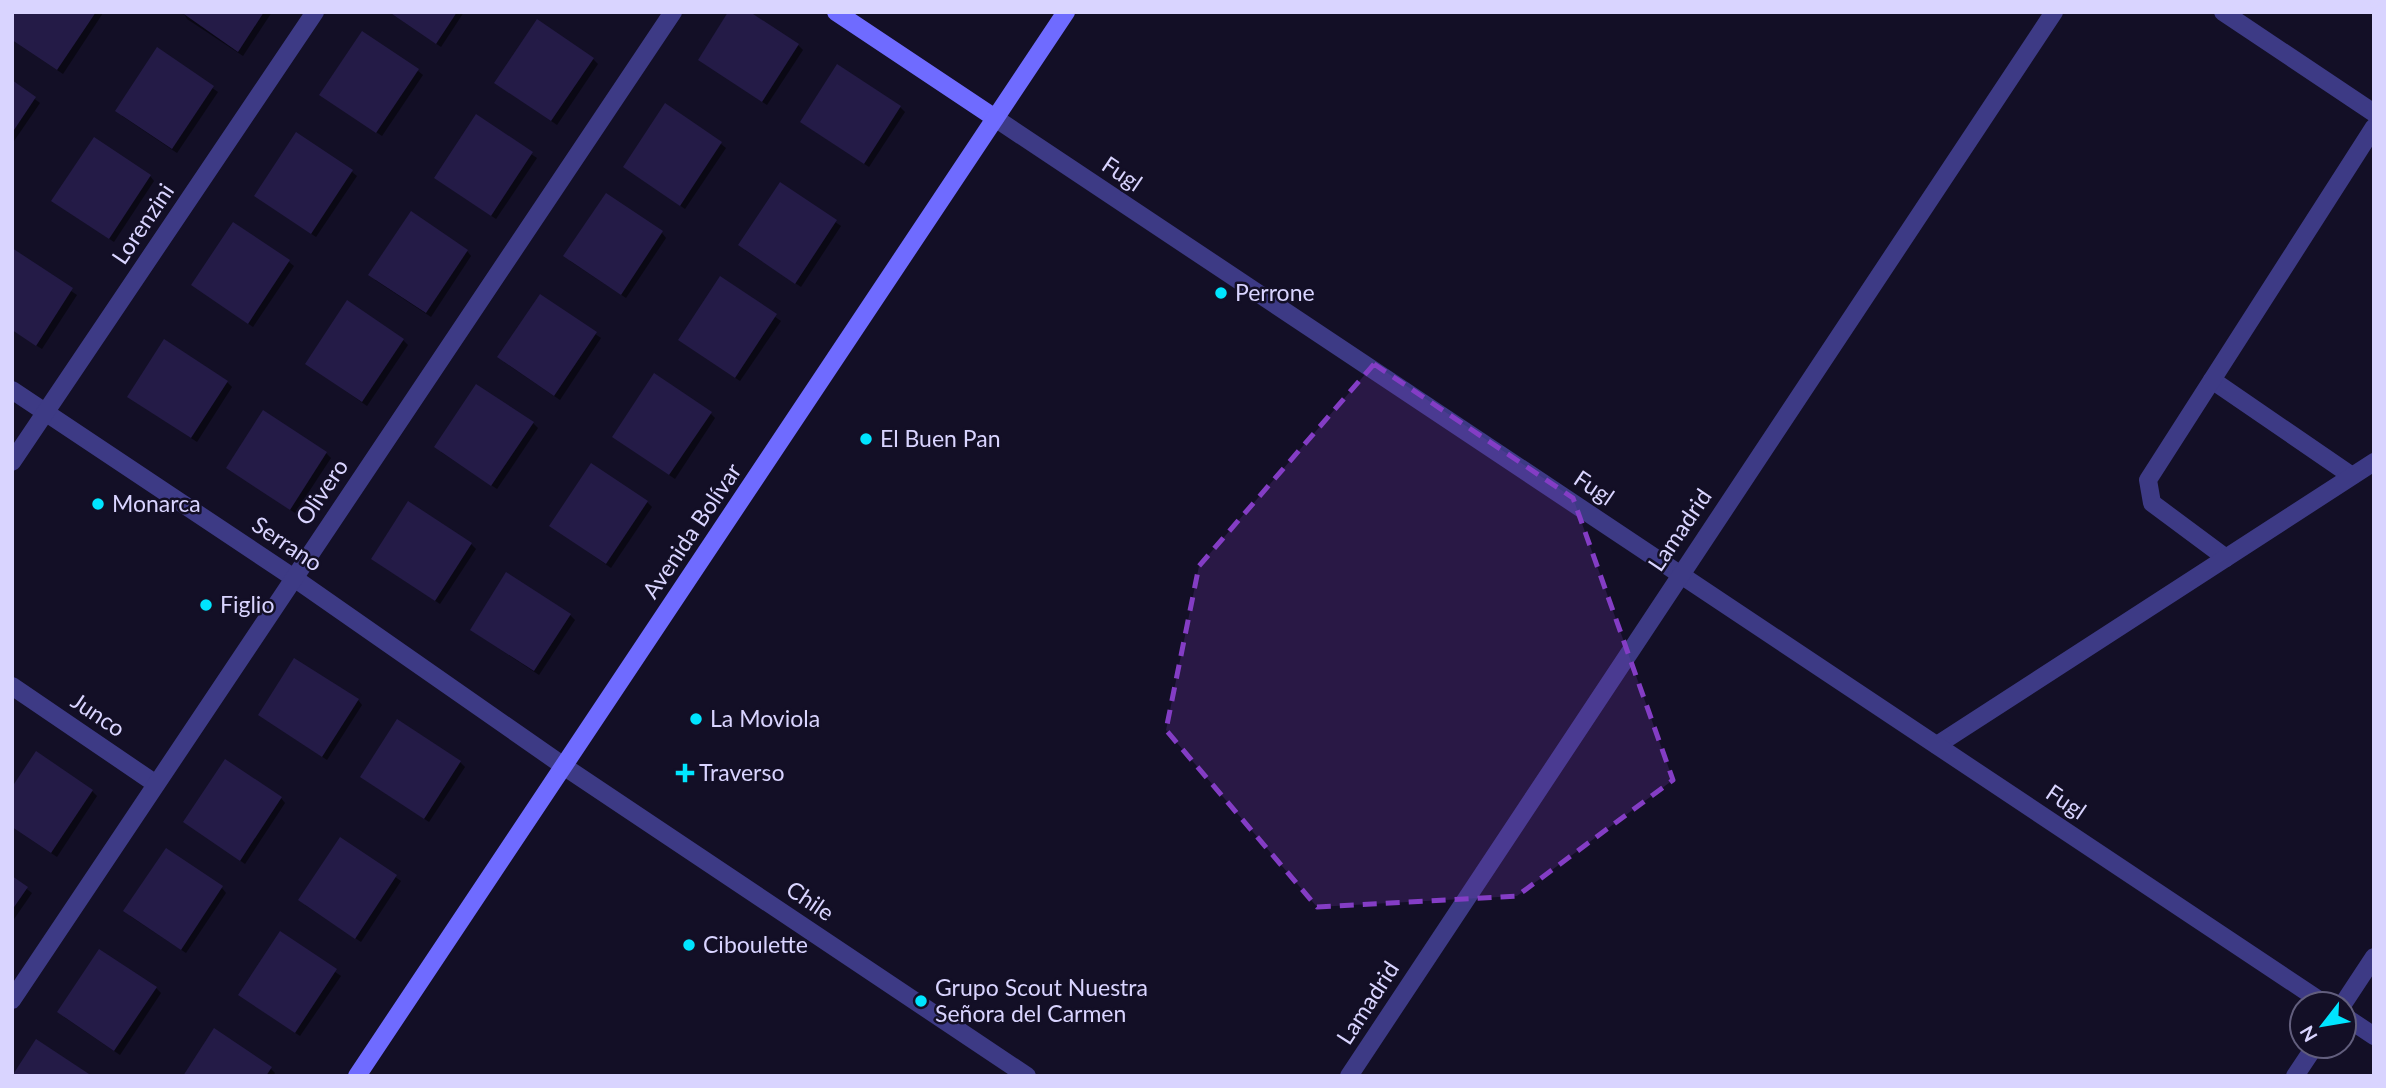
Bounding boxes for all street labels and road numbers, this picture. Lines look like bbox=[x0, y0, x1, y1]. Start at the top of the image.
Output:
street label: Fugl bbox=[1097, 150, 1148, 197]
street label: Lorenzini bbox=[105, 178, 179, 269]
street label: Olivero bbox=[289, 453, 353, 530]
street label: Avenida Bolívar bbox=[636, 457, 747, 603]
street label: Fugl bbox=[1569, 464, 1620, 511]
street label: Lamadrid bbox=[1641, 483, 1717, 576]
street label: Serrano bbox=[247, 510, 328, 577]
street label: Junco bbox=[66, 686, 131, 742]
street label: Fugl bbox=[2041, 778, 2092, 825]
street label: Chile bbox=[781, 874, 840, 926]
street label: Lamadrid bbox=[1330, 956, 1404, 1049]

